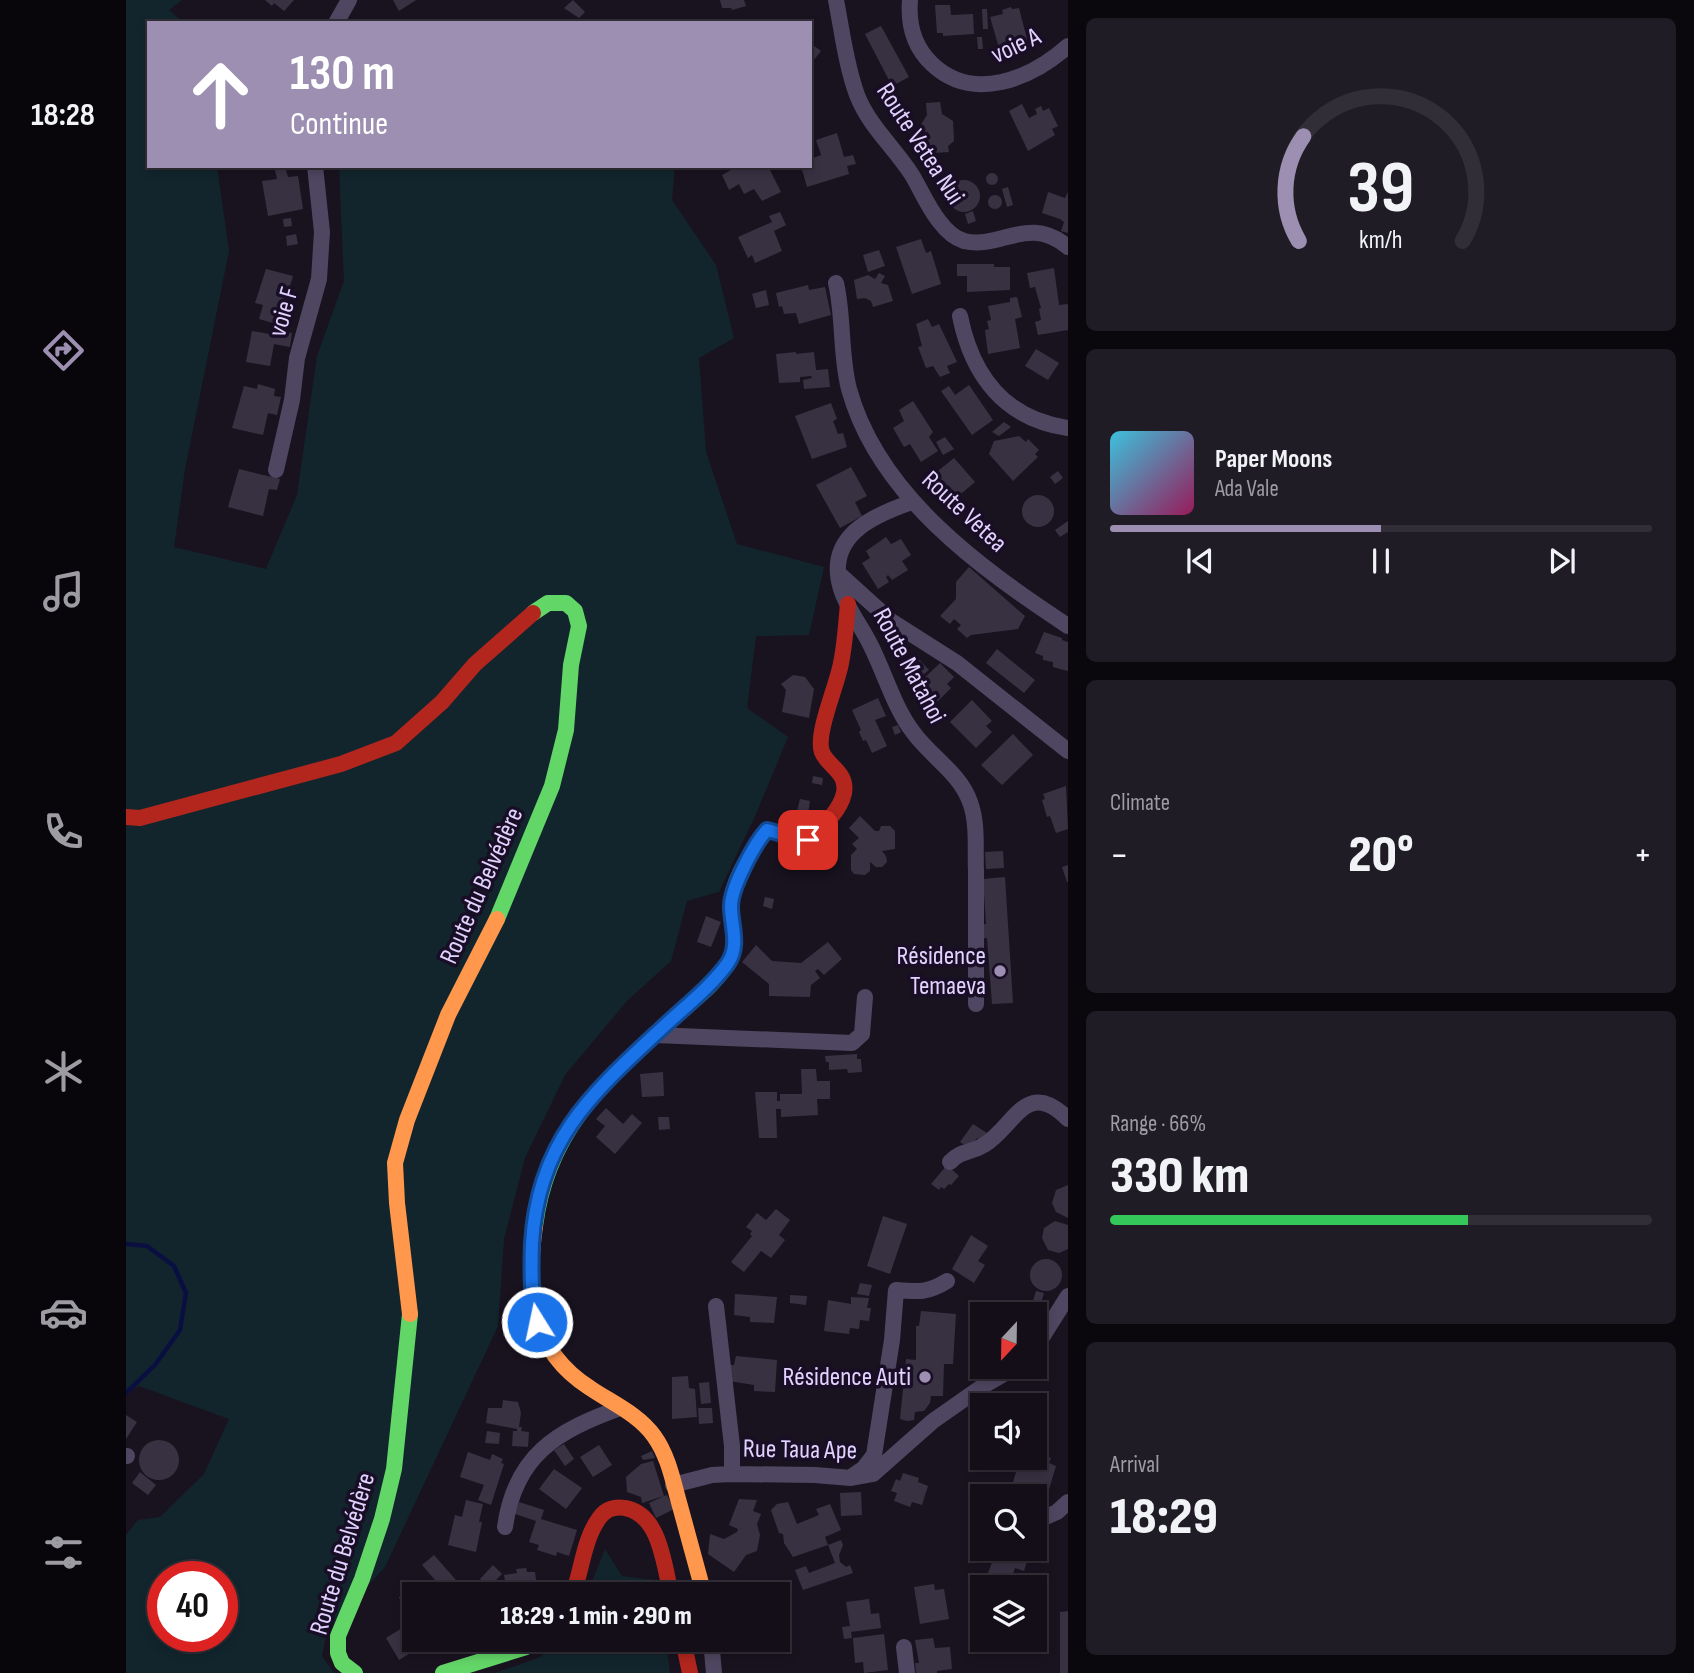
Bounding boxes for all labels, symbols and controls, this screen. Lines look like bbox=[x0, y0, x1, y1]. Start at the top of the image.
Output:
street label: voie A bbox=[986, 21, 1047, 71]
text: 130 m bbox=[290, 45, 395, 104]
icon: ahead bbox=[175, 49, 266, 140]
street label: Route Vetea Nui bbox=[869, 78, 971, 210]
text: 18:28 bbox=[31, 96, 95, 135]
text: Continue bbox=[290, 105, 388, 144]
text: 39 bbox=[1347, 145, 1415, 233]
text: km/h bbox=[1359, 224, 1403, 255]
street label: voie F bbox=[262, 284, 306, 340]
icon: directions bbox=[39, 326, 88, 375]
text: Paper Moons bbox=[1215, 444, 1332, 475]
street label: Route Vetea bbox=[915, 465, 1013, 559]
text: Ada Vale bbox=[1215, 475, 1279, 503]
icon: previous bbox=[1181, 542, 1219, 580]
icon: pause bbox=[1362, 542, 1400, 580]
icon: next bbox=[1543, 542, 1581, 580]
icon: music bbox=[39, 567, 88, 616]
street label: Route Matahoi bbox=[866, 603, 952, 729]
text: Climate bbox=[1110, 789, 1170, 817]
street label: Route du Belvédère bbox=[434, 803, 530, 969]
icon: phone bbox=[39, 807, 88, 856]
pin bbox=[778, 810, 838, 870]
icon: arrive bbox=[789, 821, 827, 859]
text: 20° bbox=[1348, 824, 1414, 887]
text: − bbox=[1110, 833, 1129, 878]
text: + bbox=[1633, 833, 1652, 878]
place label: Résidence Temaeva bbox=[897, 941, 986, 1002]
marker: Résidence Temaeva bbox=[992, 963, 1008, 979]
icon: climate bbox=[39, 1047, 88, 1096]
text: Range · 66% bbox=[1110, 1110, 1206, 1138]
text: 330 km bbox=[1110, 1145, 1249, 1208]
position arrow bbox=[500, 1285, 574, 1359]
icon: car bbox=[39, 1288, 88, 1337]
north arrow bbox=[970, 1302, 1046, 1379]
map controls bbox=[970, 1302, 1047, 1652]
place label: Résidence Auti bbox=[783, 1362, 911, 1393]
marker: Résidence Auti bbox=[917, 1369, 933, 1385]
button: sound bbox=[970, 1393, 1047, 1470]
street label: Rue Taua Ape bbox=[743, 1434, 857, 1466]
text: Arrival bbox=[1110, 1451, 1159, 1479]
street label: Route du Belvédère bbox=[304, 1469, 382, 1639]
button: search bbox=[970, 1484, 1047, 1561]
text: 18:29 bbox=[1110, 1486, 1218, 1549]
icon: filters bbox=[39, 1528, 88, 1577]
speed limit sign: 40 bbox=[147, 1561, 238, 1652]
button: layers bbox=[970, 1575, 1047, 1652]
text: 18:29 · 1 min · 290 m bbox=[500, 1601, 692, 1632]

